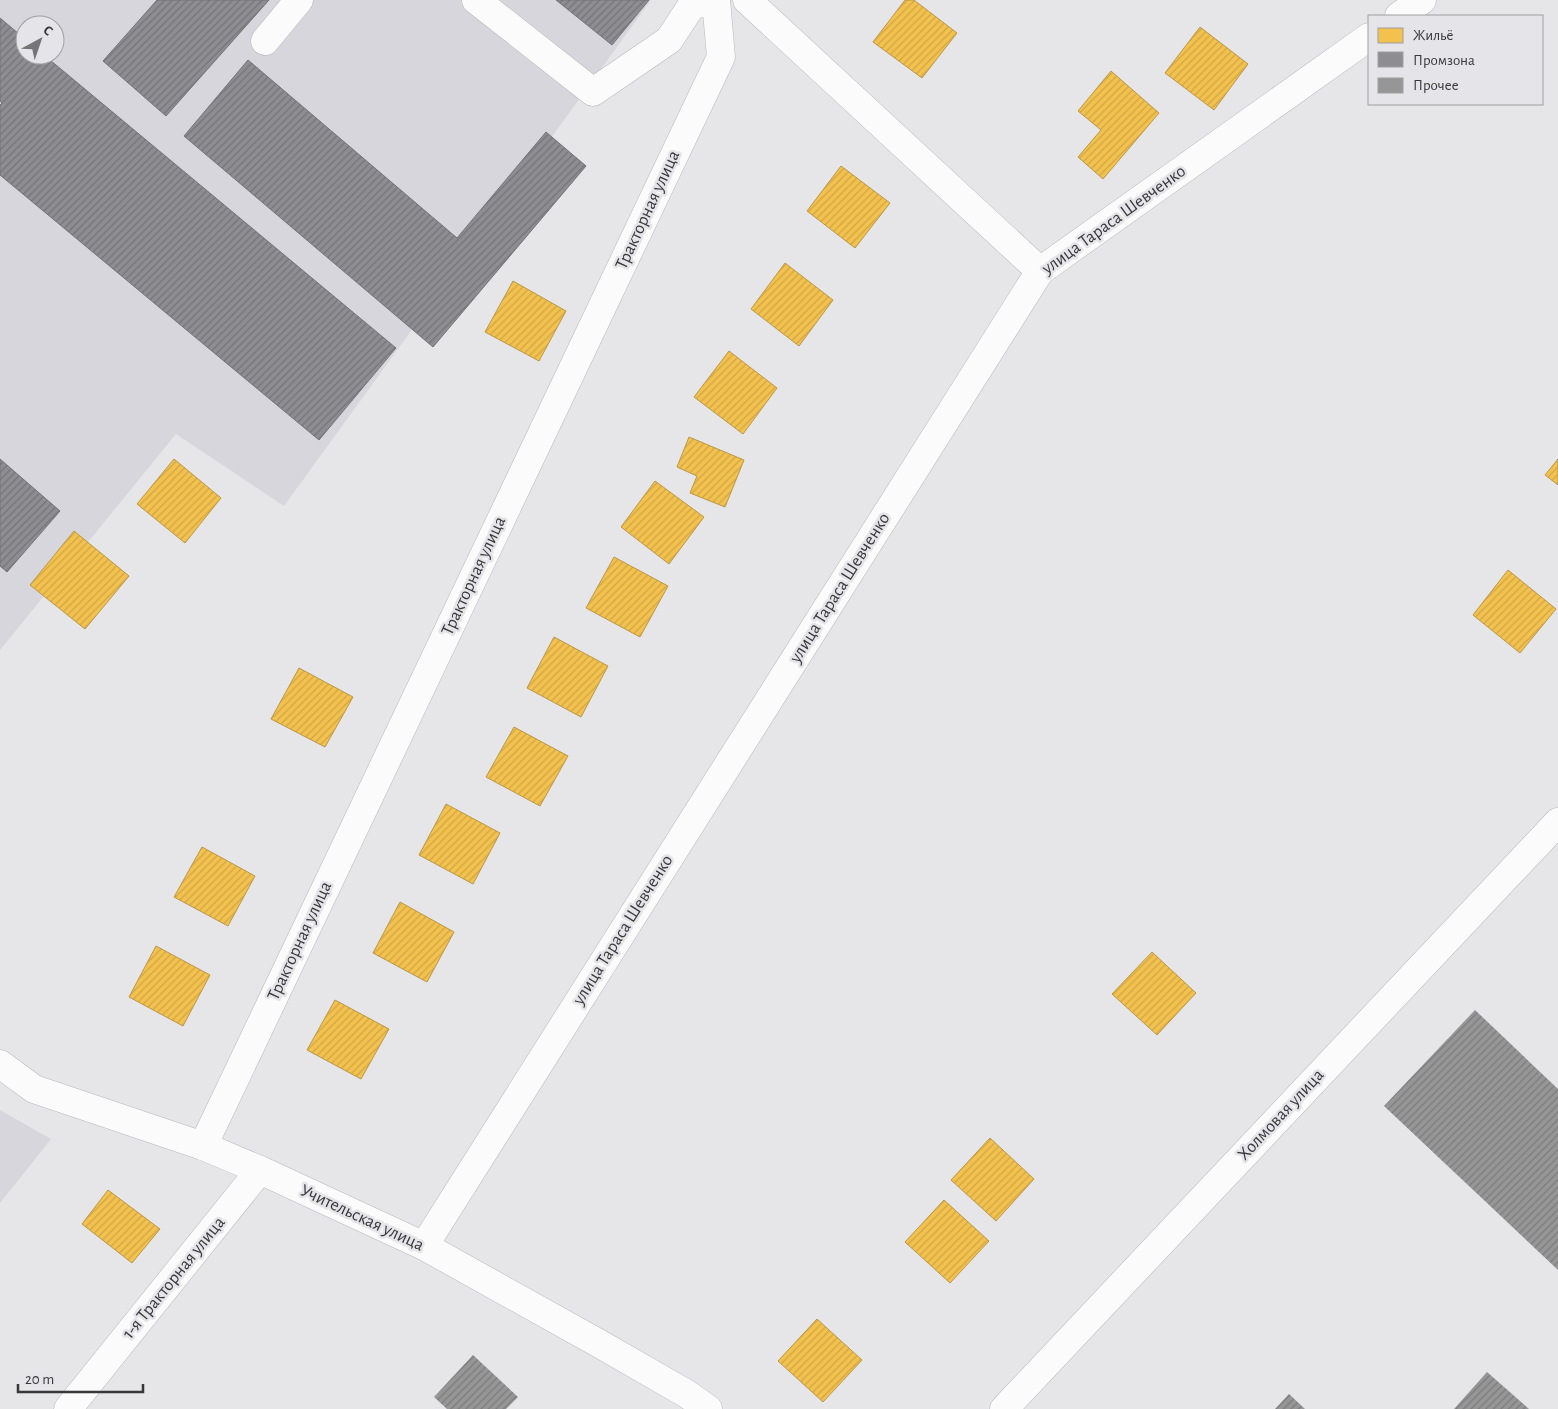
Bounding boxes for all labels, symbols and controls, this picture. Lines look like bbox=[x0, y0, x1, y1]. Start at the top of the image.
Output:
north arrow bbox=[15, 15, 65, 65]
legend bbox=[1368, 15, 1543, 105]
text: С bbox=[40, 23, 55, 39]
text: Жильё bbox=[1413, 28, 1453, 43]
text: Промзона bbox=[1413, 53, 1475, 68]
text: Прочее bbox=[1413, 78, 1459, 93]
street label: Тракторная улица bbox=[613, 148, 683, 272]
street label: улица Тараса Шевченко bbox=[1038, 162, 1189, 279]
street label: улица Тараса Шевченко bbox=[786, 510, 893, 667]
street label: Тракторная улица bbox=[439, 514, 509, 638]
street label: улица Тараса Шевченко bbox=[569, 852, 676, 1009]
street label: Тракторная улица bbox=[265, 879, 335, 1003]
street label: Холмовая улица bbox=[1234, 1066, 1328, 1164]
street label: Учительская улица bbox=[297, 1181, 427, 1255]
street label: 1-я Тракторная улица bbox=[119, 1213, 229, 1343]
scale bar bbox=[18, 1362, 142, 1394]
text: 20 m bbox=[25, 1372, 54, 1387]

